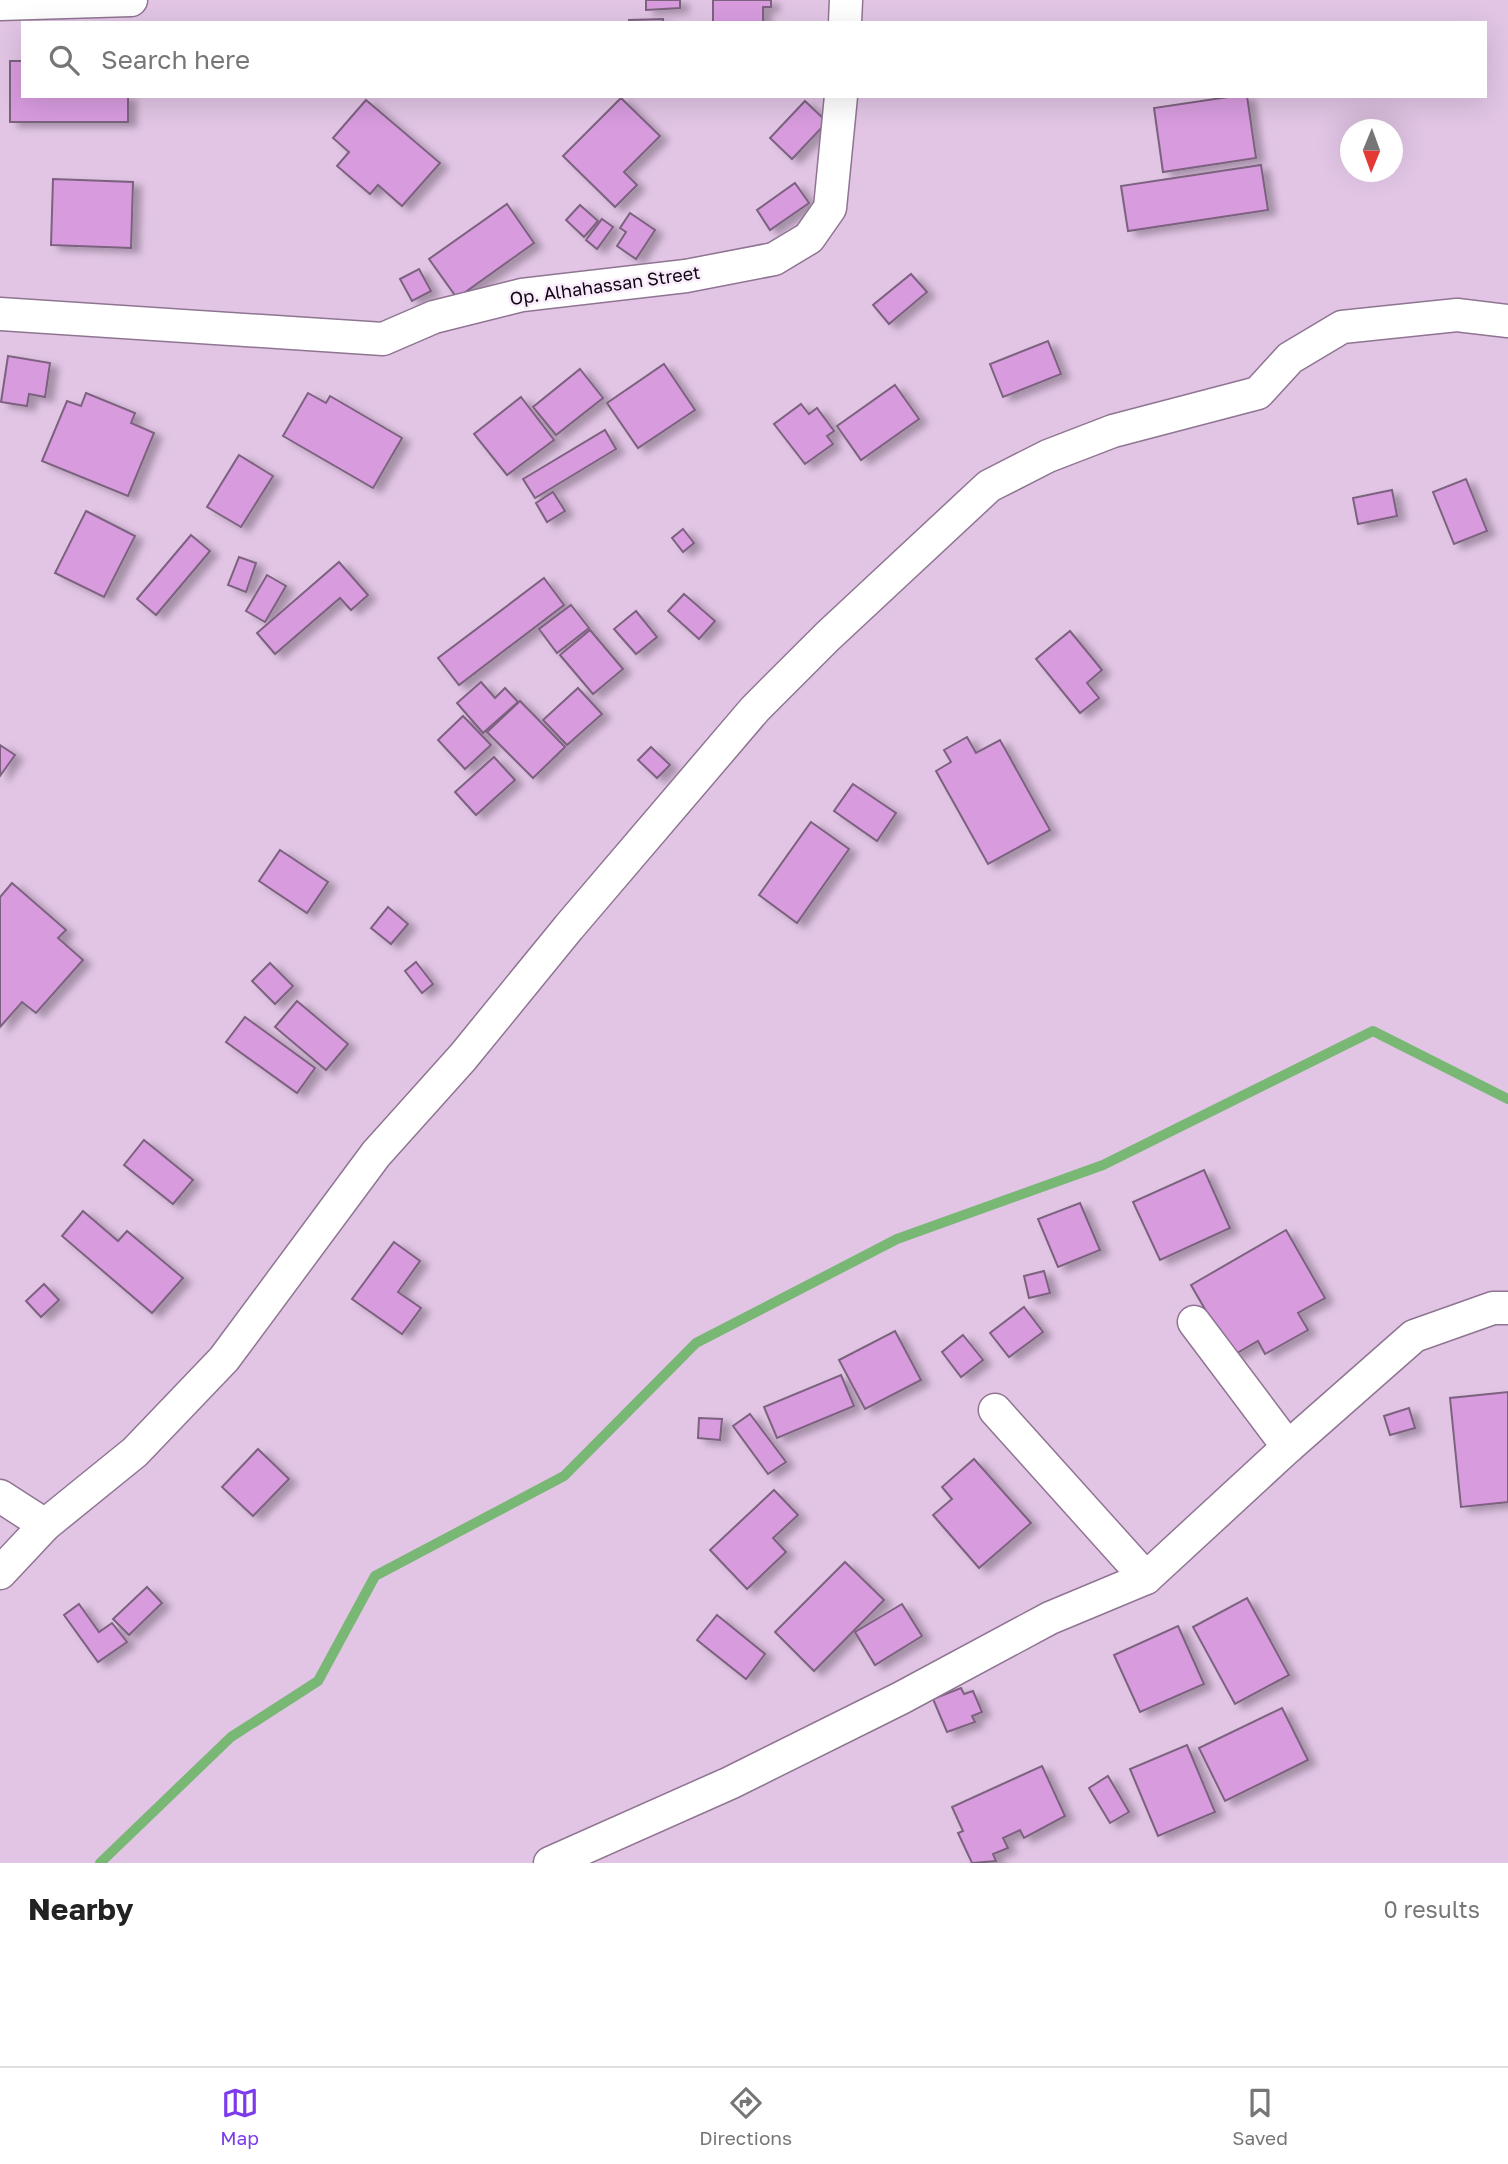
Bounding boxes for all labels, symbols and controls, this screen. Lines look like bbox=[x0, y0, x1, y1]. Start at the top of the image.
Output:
search box bbox=[21, 21, 1487, 98]
icon: search bbox=[45, 41, 83, 79]
text: Search here bbox=[101, 44, 250, 75]
north arrow bbox=[1340, 119, 1403, 182]
street label: Op. Alhahassan Street bbox=[508, 261, 701, 309]
text: Nearby bbox=[28, 1891, 133, 1927]
text: 0 results bbox=[1384, 1895, 1480, 1923]
tab: Map bbox=[220, 2084, 259, 2149]
tab: Directions bbox=[699, 2084, 792, 2149]
tab: Saved bbox=[1232, 2084, 1288, 2149]

